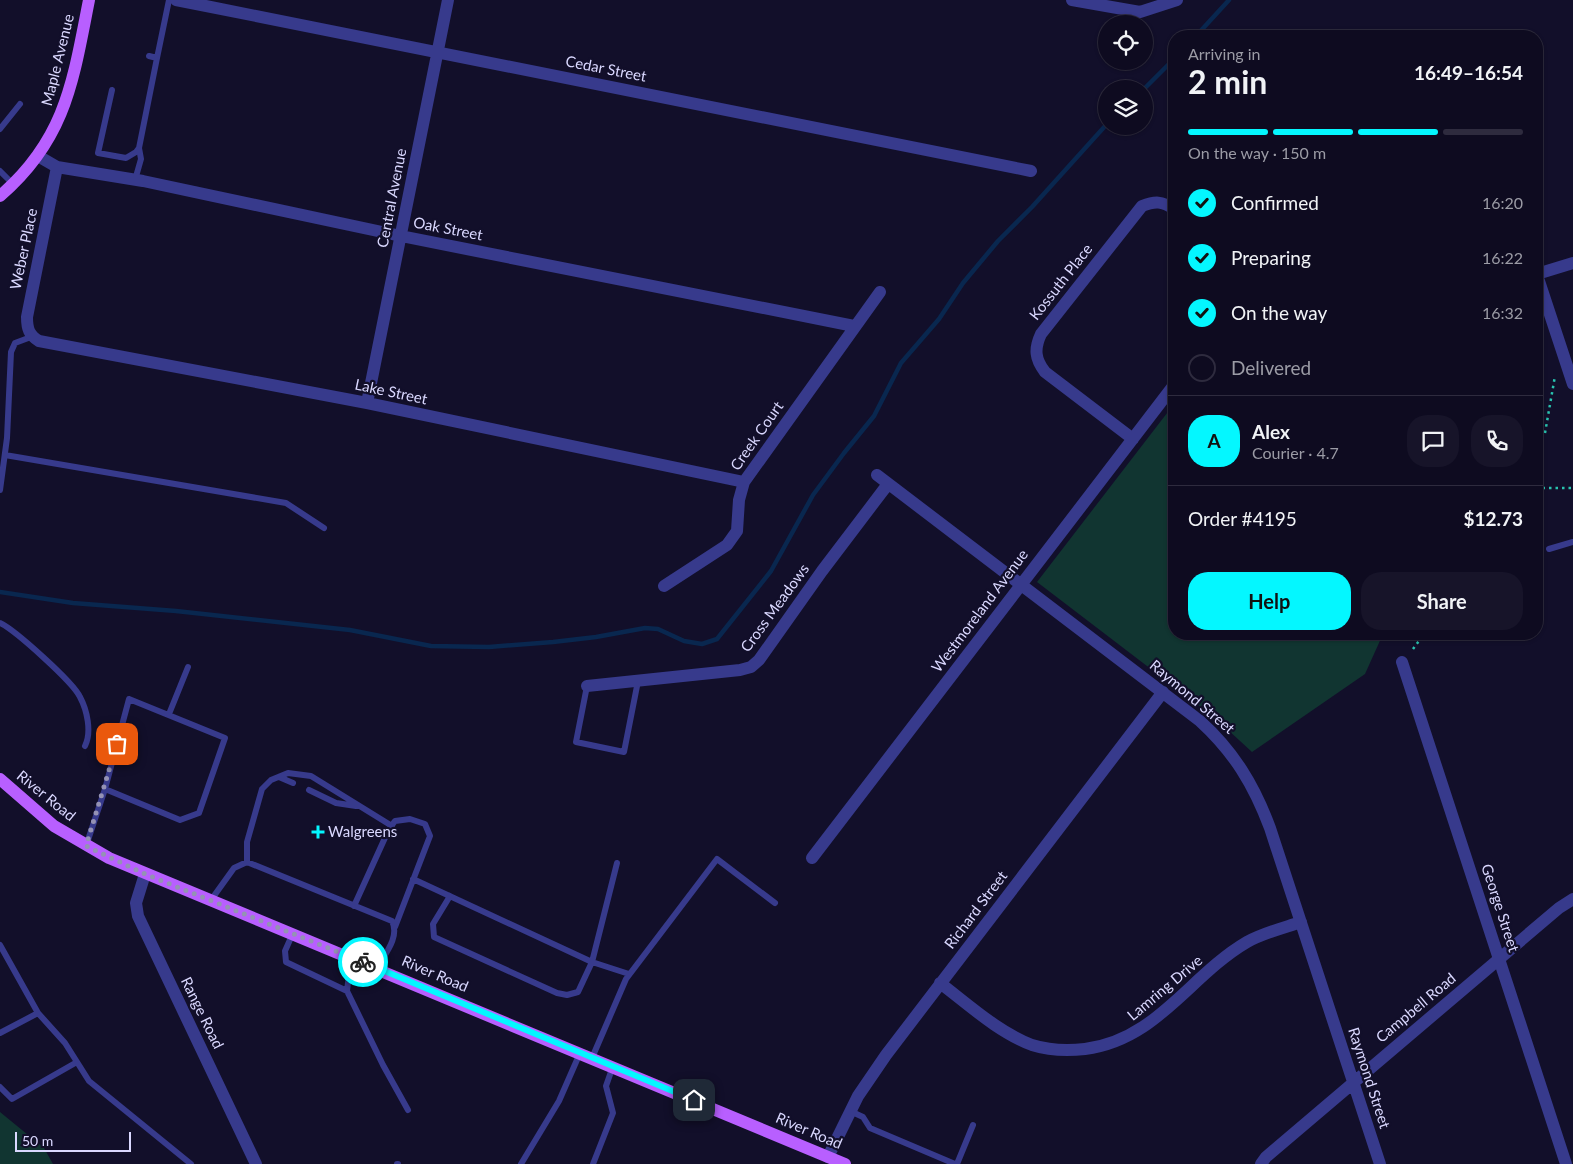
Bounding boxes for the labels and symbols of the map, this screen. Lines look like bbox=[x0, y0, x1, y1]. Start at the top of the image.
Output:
street label: Maple Avenue bbox=[37, 12, 77, 108]
street label: Cedar Street bbox=[564, 51, 649, 85]
street label: Central Avenue bbox=[373, 147, 409, 249]
street label: Weber Place bbox=[6, 206, 40, 291]
street label: Oak Street bbox=[412, 212, 485, 244]
street label: Kossuth Place bbox=[1025, 240, 1096, 323]
street label: Lake Street bbox=[353, 375, 430, 408]
street label: Creek Court bbox=[726, 397, 787, 473]
street label: Westmoreland Avenue bbox=[927, 545, 1031, 675]
street label: Cross Meadows bbox=[736, 560, 812, 655]
street label: Raymond Street bbox=[1147, 656, 1239, 737]
pin bbox=[96, 723, 138, 765]
street label: River Road bbox=[14, 766, 80, 824]
place label: Walgreens bbox=[328, 822, 397, 840]
marker: Walgreens bbox=[312, 826, 324, 838]
street label: George Street bbox=[1478, 861, 1524, 955]
street label: Richard Street bbox=[940, 866, 1011, 952]
courier bbox=[338, 937, 388, 987]
street label: River Road bbox=[399, 951, 471, 995]
street label: Lamring Drive bbox=[1123, 951, 1206, 1024]
street label: Campbell Road bbox=[1372, 969, 1459, 1046]
street label: Range Road bbox=[178, 974, 228, 1051]
street label: Raymond Street bbox=[1345, 1025, 1395, 1131]
pin bbox=[673, 1079, 715, 1121]
street label: River Road bbox=[773, 1108, 845, 1152]
scale bar bbox=[15, 1129, 131, 1152]

